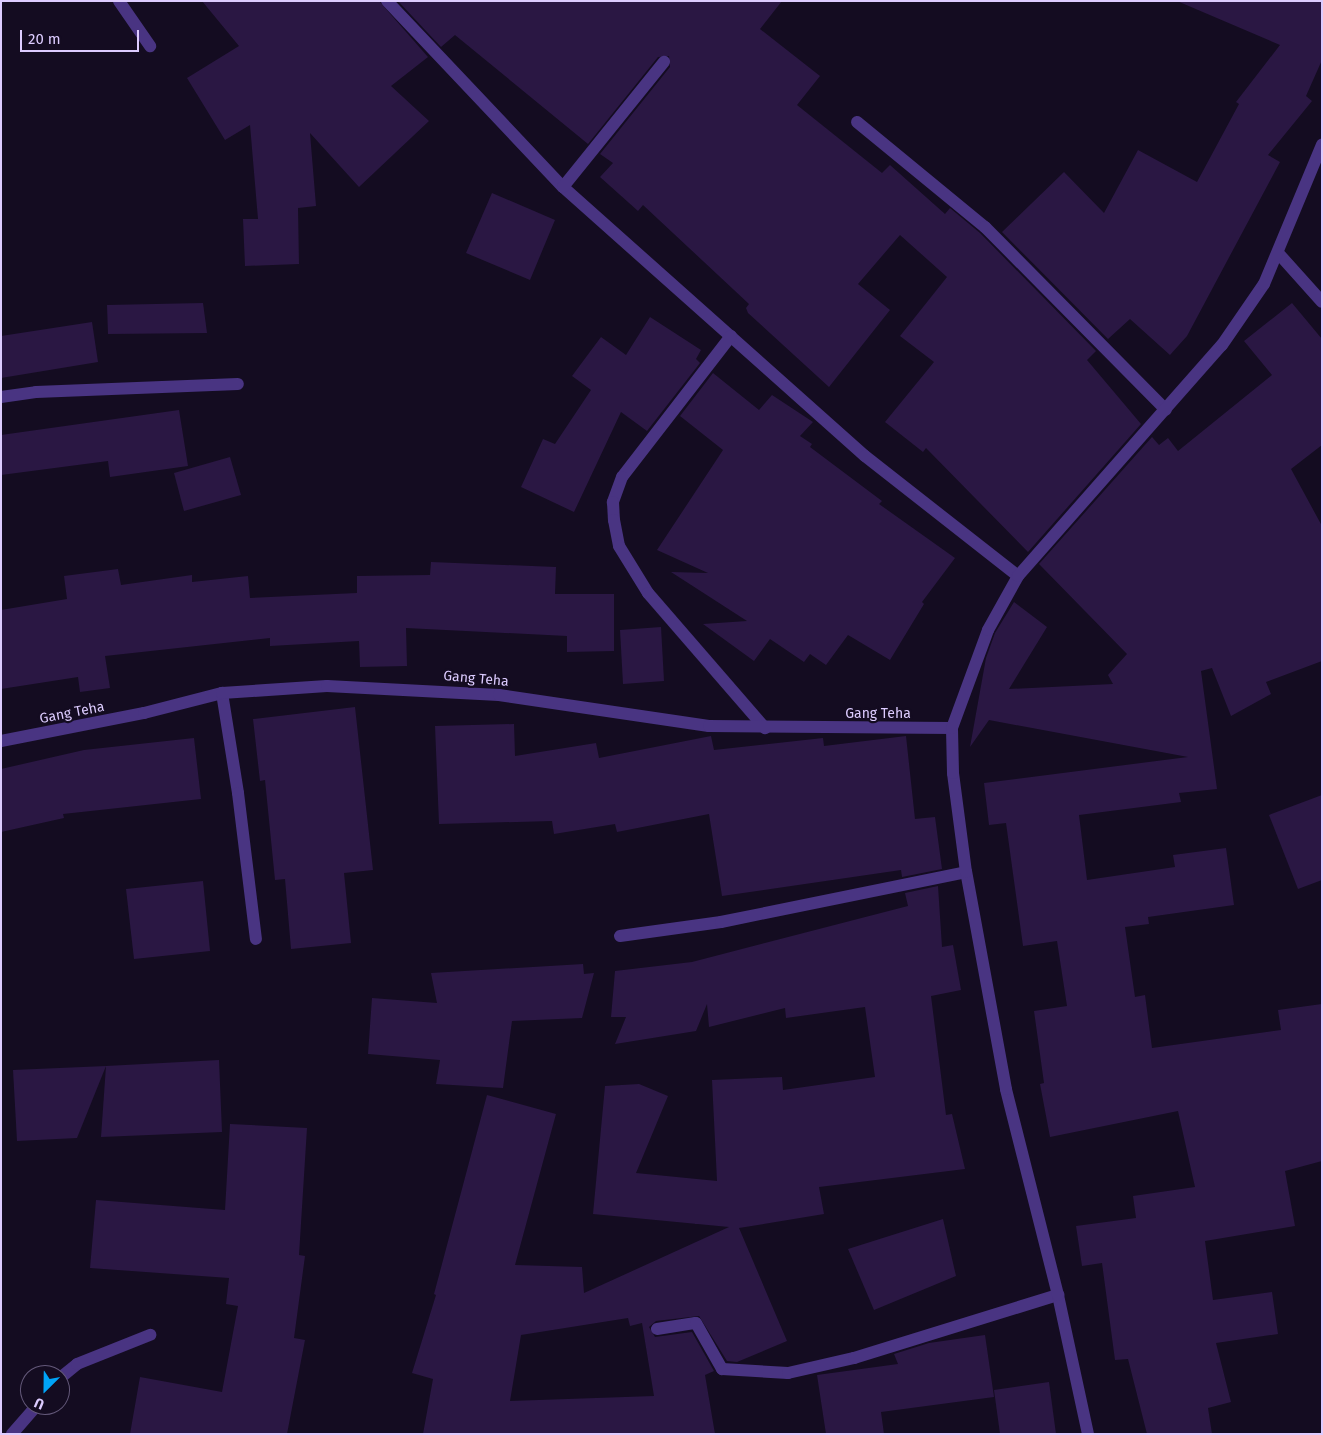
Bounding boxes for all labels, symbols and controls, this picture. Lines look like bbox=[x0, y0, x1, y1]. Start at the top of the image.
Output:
scale bar bbox=[22, 20, 141, 52]
text: 20 m bbox=[28, 30, 61, 48]
street label: Gang Teha bbox=[443, 668, 509, 690]
street label: Gang Teha bbox=[38, 698, 106, 728]
street label: Gang Teha bbox=[845, 706, 911, 722]
north arrow bbox=[20, 1365, 70, 1415]
text: U bbox=[32, 1394, 47, 1413]

